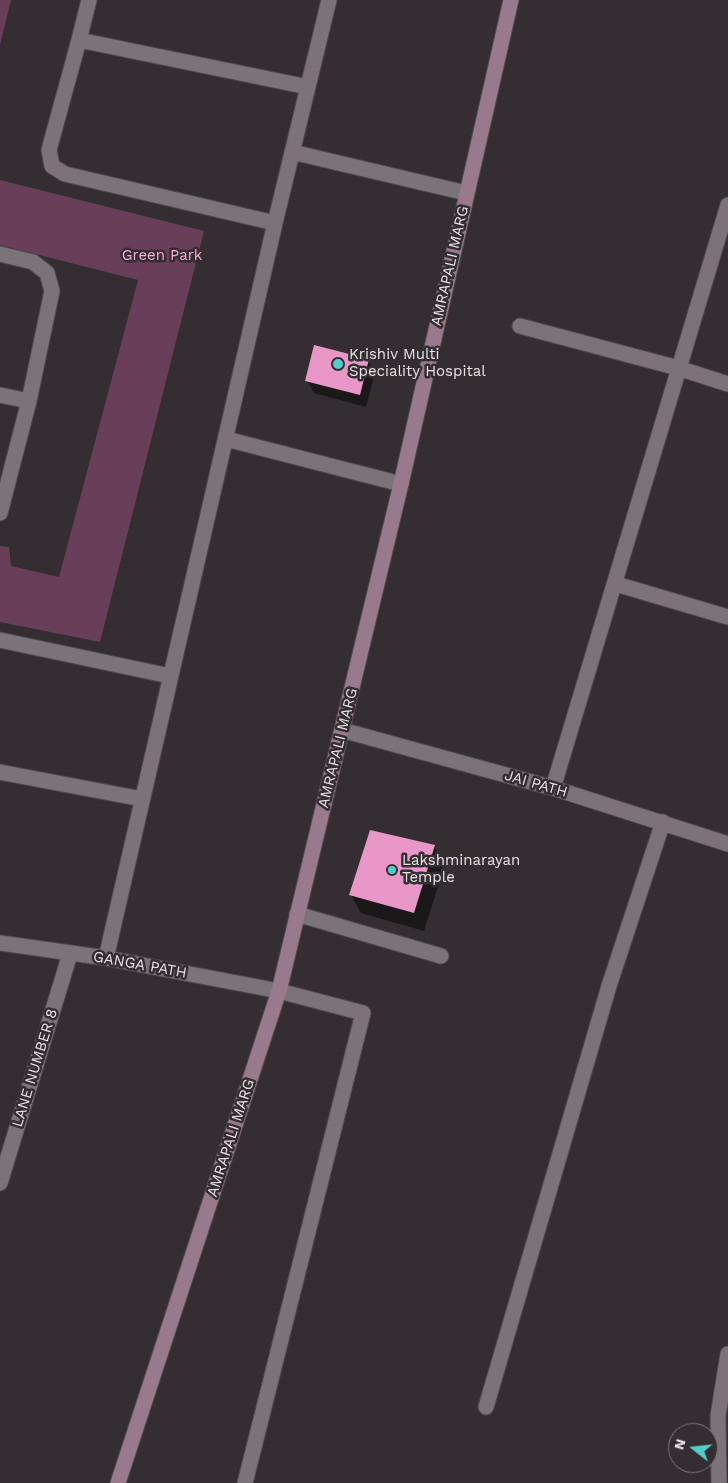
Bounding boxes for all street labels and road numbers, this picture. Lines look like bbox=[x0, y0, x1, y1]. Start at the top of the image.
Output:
street label: AMRAPALI MARG bbox=[427, 204, 473, 328]
street label: AMRAPALI MARG bbox=[314, 686, 362, 810]
street label: JAI PATH bbox=[502, 766, 570, 802]
street label: GANGA PATH bbox=[92, 948, 188, 982]
street label: LANE NUMBER 8 bbox=[8, 1007, 62, 1129]
street label: AMRAPALI MARG bbox=[203, 1077, 259, 1199]

